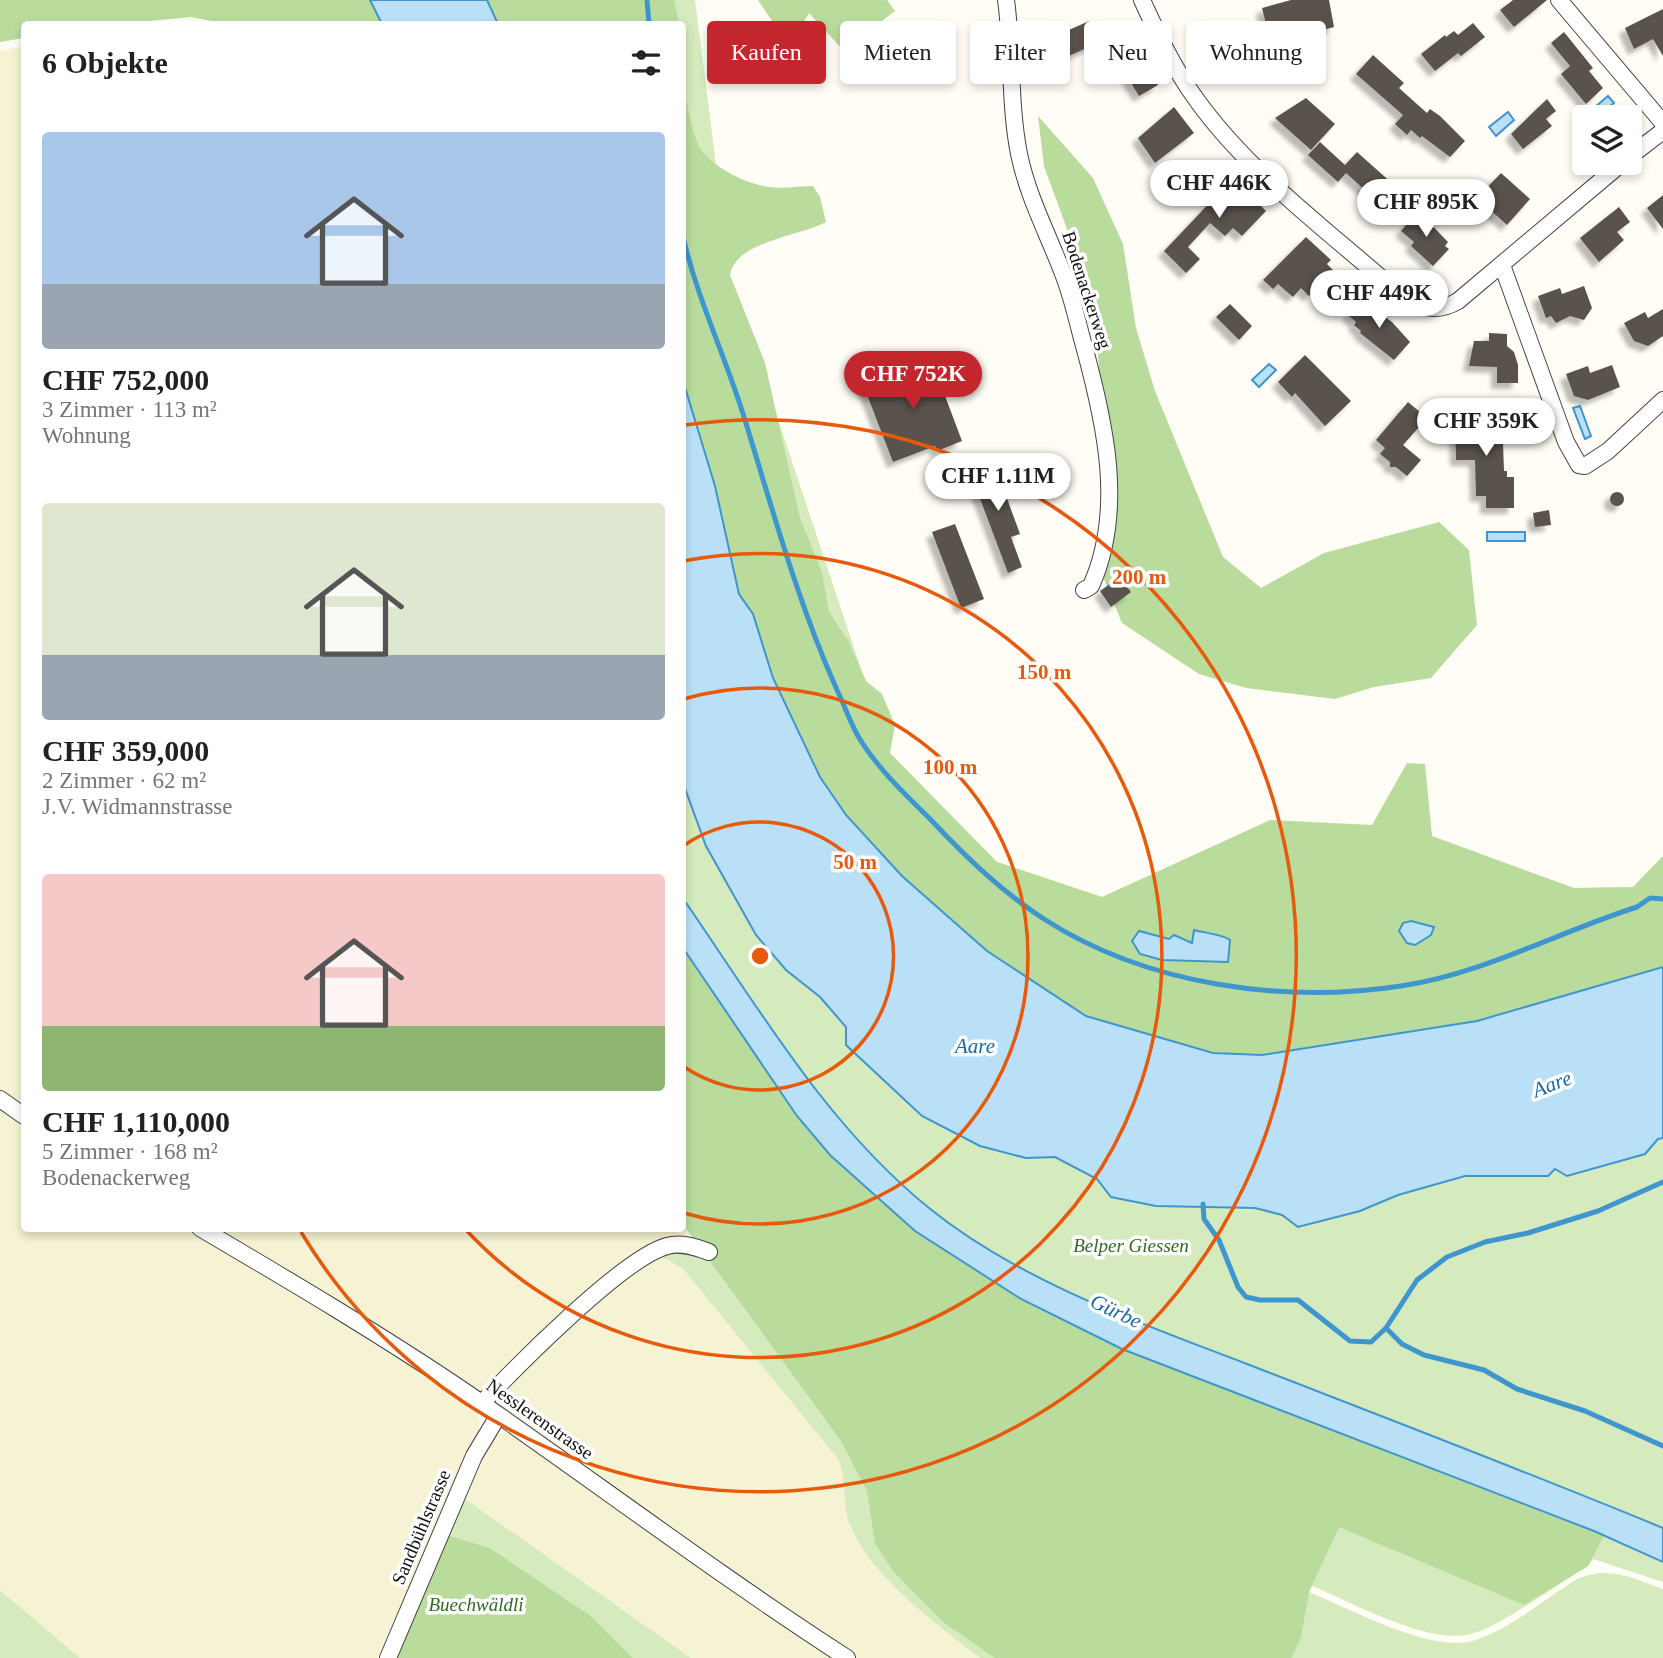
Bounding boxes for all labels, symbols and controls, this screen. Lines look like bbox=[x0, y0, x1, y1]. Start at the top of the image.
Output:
chip: Kaufen bbox=[707, 21, 826, 84]
chip: Mieten bbox=[840, 21, 956, 84]
chip: Filter bbox=[970, 21, 1070, 84]
chip: Neu bbox=[1084, 21, 1172, 84]
chip: Wohnung bbox=[1186, 21, 1326, 84]
icon: filters bbox=[627, 44, 665, 82]
text: 6 Objekte bbox=[42, 46, 168, 79]
map controls bbox=[1572, 105, 1642, 175]
button: layers bbox=[1572, 105, 1642, 175]
pin: CHF 446K bbox=[1147, 160, 1291, 220]
text: CHF 446K bbox=[1166, 170, 1272, 195]
icon: home bbox=[291, 178, 417, 304]
pin: CHF 895K bbox=[1354, 180, 1498, 239]
text: CHF 895K bbox=[1373, 189, 1479, 214]
street label: Bodenackerweg bbox=[1058, 229, 1116, 352]
pin: CHF 449K bbox=[1307, 270, 1451, 330]
text: CHF 449K bbox=[1326, 280, 1432, 305]
pin: CHF 752K bbox=[841, 352, 985, 411]
text: CHF 752K bbox=[860, 361, 966, 386]
text: CHF 752,000 bbox=[42, 363, 209, 396]
text: 3 Zimmer · 113 m² bbox=[42, 397, 217, 422]
pin: CHF 359K bbox=[1414, 398, 1558, 458]
text: CHF 359K bbox=[1433, 408, 1539, 433]
text: Wohnung bbox=[42, 423, 131, 448]
pin: CHF 1.11M bbox=[918, 454, 1078, 513]
text: CHF 1.11M bbox=[941, 463, 1055, 488]
icon: home bbox=[291, 549, 417, 675]
text: 200 m bbox=[1112, 565, 1167, 589]
text: 150 m bbox=[1017, 660, 1072, 684]
text: CHF 359,000 bbox=[42, 734, 209, 767]
text: 100 m bbox=[923, 755, 978, 779]
text: 2 Zimmer · 62 m² bbox=[42, 768, 206, 793]
text: J.V. Widmannstrasse bbox=[42, 794, 233, 819]
text: 50 m bbox=[833, 850, 877, 874]
icon: home bbox=[291, 920, 417, 1046]
centre of rings bbox=[748, 944, 772, 968]
water label: Aare bbox=[953, 1034, 995, 1058]
water label: Aare bbox=[1527, 1066, 1575, 1103]
text: CHF 1,110,000 bbox=[42, 1105, 230, 1138]
text: 5 Zimmer · 168 m² bbox=[42, 1139, 218, 1164]
text: Bodenackerweg bbox=[42, 1165, 190, 1190]
park label: Belper Giessen bbox=[1073, 1235, 1189, 1256]
water label: Gürbe bbox=[1087, 1289, 1145, 1333]
street label: Nesslerenstrasse bbox=[483, 1374, 597, 1464]
street label: Sandbühlstrasse bbox=[387, 1467, 455, 1587]
park label: Buechwäldli bbox=[429, 1594, 523, 1615]

